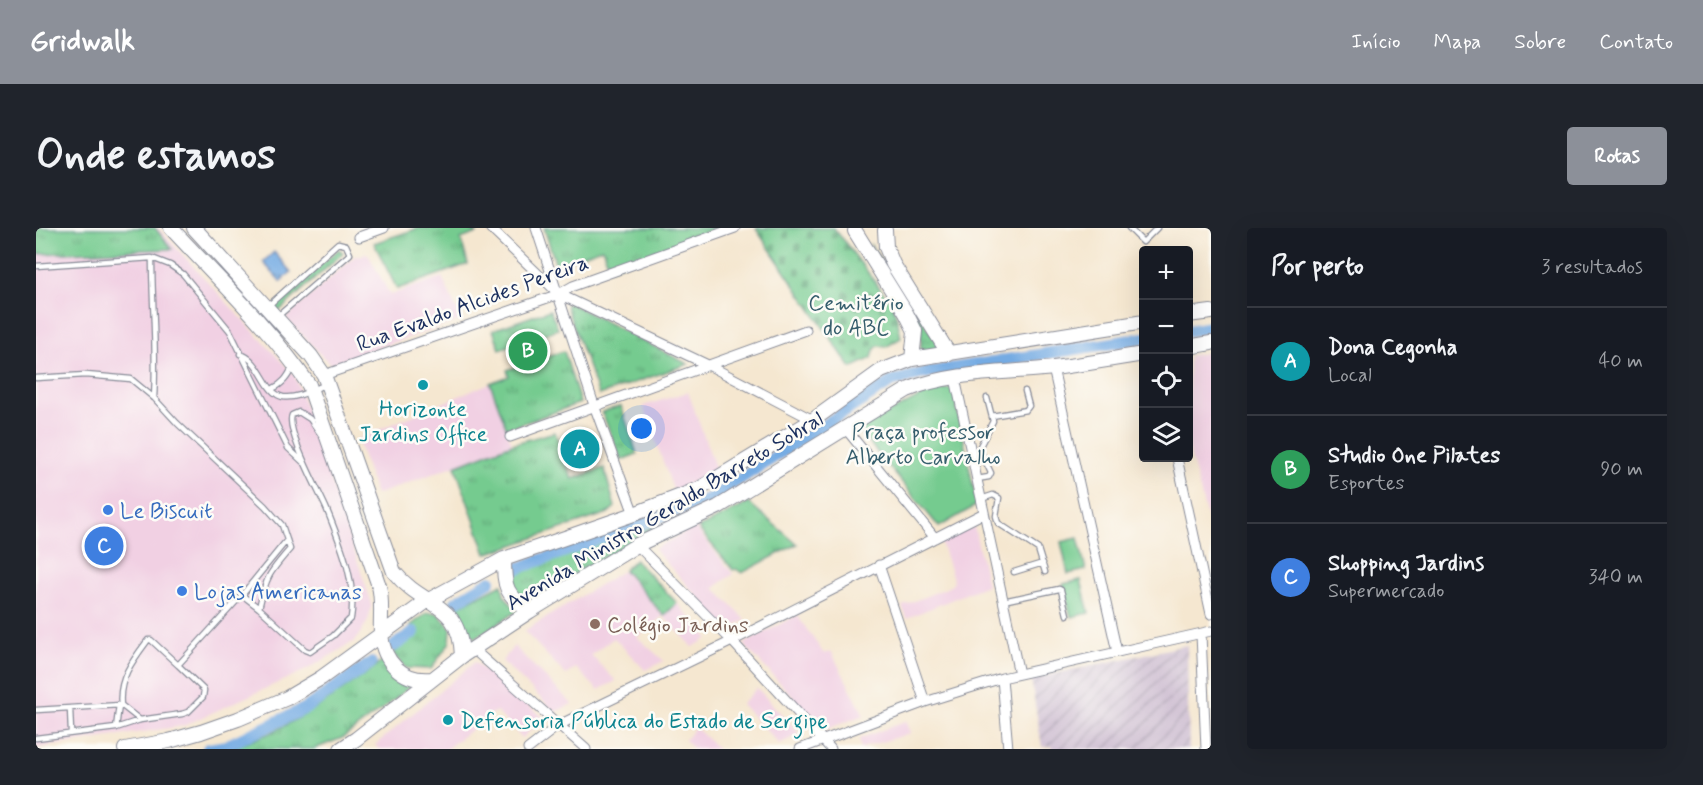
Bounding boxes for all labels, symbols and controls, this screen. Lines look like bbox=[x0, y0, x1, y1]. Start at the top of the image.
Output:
text: Gridwalk bbox=[30, 24, 135, 61]
text: Início bbox=[1351, 28, 1401, 56]
text: Mapa bbox=[1434, 28, 1481, 56]
text: Sobre bbox=[1514, 28, 1566, 56]
text: Contato bbox=[1599, 28, 1673, 56]
button: Rotas bbox=[1567, 127, 1667, 185]
text: Onde estamos bbox=[36, 129, 276, 184]
map controls bbox=[1139, 246, 1193, 462]
button: + bbox=[1139, 246, 1193, 300]
street label: Rua Evaldo Alcides Pereira bbox=[353, 249, 593, 359]
text: Por perto bbox=[1271, 250, 1364, 284]
text: 3 resultados bbox=[1541, 254, 1643, 281]
park label: Cemitério do ABC bbox=[808, 290, 904, 343]
button: − bbox=[1139, 300, 1193, 354]
pin: B bbox=[508, 328, 548, 374]
text: Dona Cegonha bbox=[1328, 334, 1458, 362]
text: A bbox=[1284, 348, 1297, 375]
text: 40 m bbox=[1599, 348, 1643, 375]
button: locate bbox=[1139, 354, 1193, 408]
text: Local bbox=[1328, 362, 1372, 389]
marker: Horizonte Jardins Office bbox=[416, 378, 430, 392]
place label: Horizonte Jardins Office bbox=[359, 396, 488, 449]
street label: Avenida Ministro Geraldo Barreto Sobral bbox=[497, 402, 831, 618]
button: layers bbox=[1139, 408, 1193, 462]
your location bbox=[627, 414, 656, 443]
park label: Praça professor Alberto Carvalho bbox=[845, 419, 1001, 472]
pin: A bbox=[560, 426, 600, 472]
text: Studio One Pilates bbox=[1328, 442, 1500, 470]
text: B bbox=[1284, 456, 1297, 483]
text: 90 m bbox=[1600, 456, 1643, 483]
text: Esportes bbox=[1328, 470, 1404, 497]
place label: Le Biscuit bbox=[120, 498, 212, 526]
marker: Le Biscuit bbox=[101, 503, 115, 517]
pin: C bbox=[84, 524, 124, 568]
text: Shopping Jardins bbox=[1328, 550, 1484, 578]
text: C bbox=[1283, 564, 1298, 591]
text: 340 m bbox=[1588, 564, 1643, 591]
text: Supermercado bbox=[1328, 578, 1444, 605]
place label: Lojas Americanas bbox=[194, 579, 362, 608]
marker: Lojas Americanas bbox=[175, 584, 189, 598]
place label: Colégio Jardins bbox=[607, 612, 749, 641]
marker: Colégio Jardins bbox=[588, 617, 602, 631]
place label: Defensoria Pública do Estado de Sergipe bbox=[460, 708, 828, 739]
marker: Defensoria Pública do Estado de Sergipe bbox=[441, 713, 455, 727]

